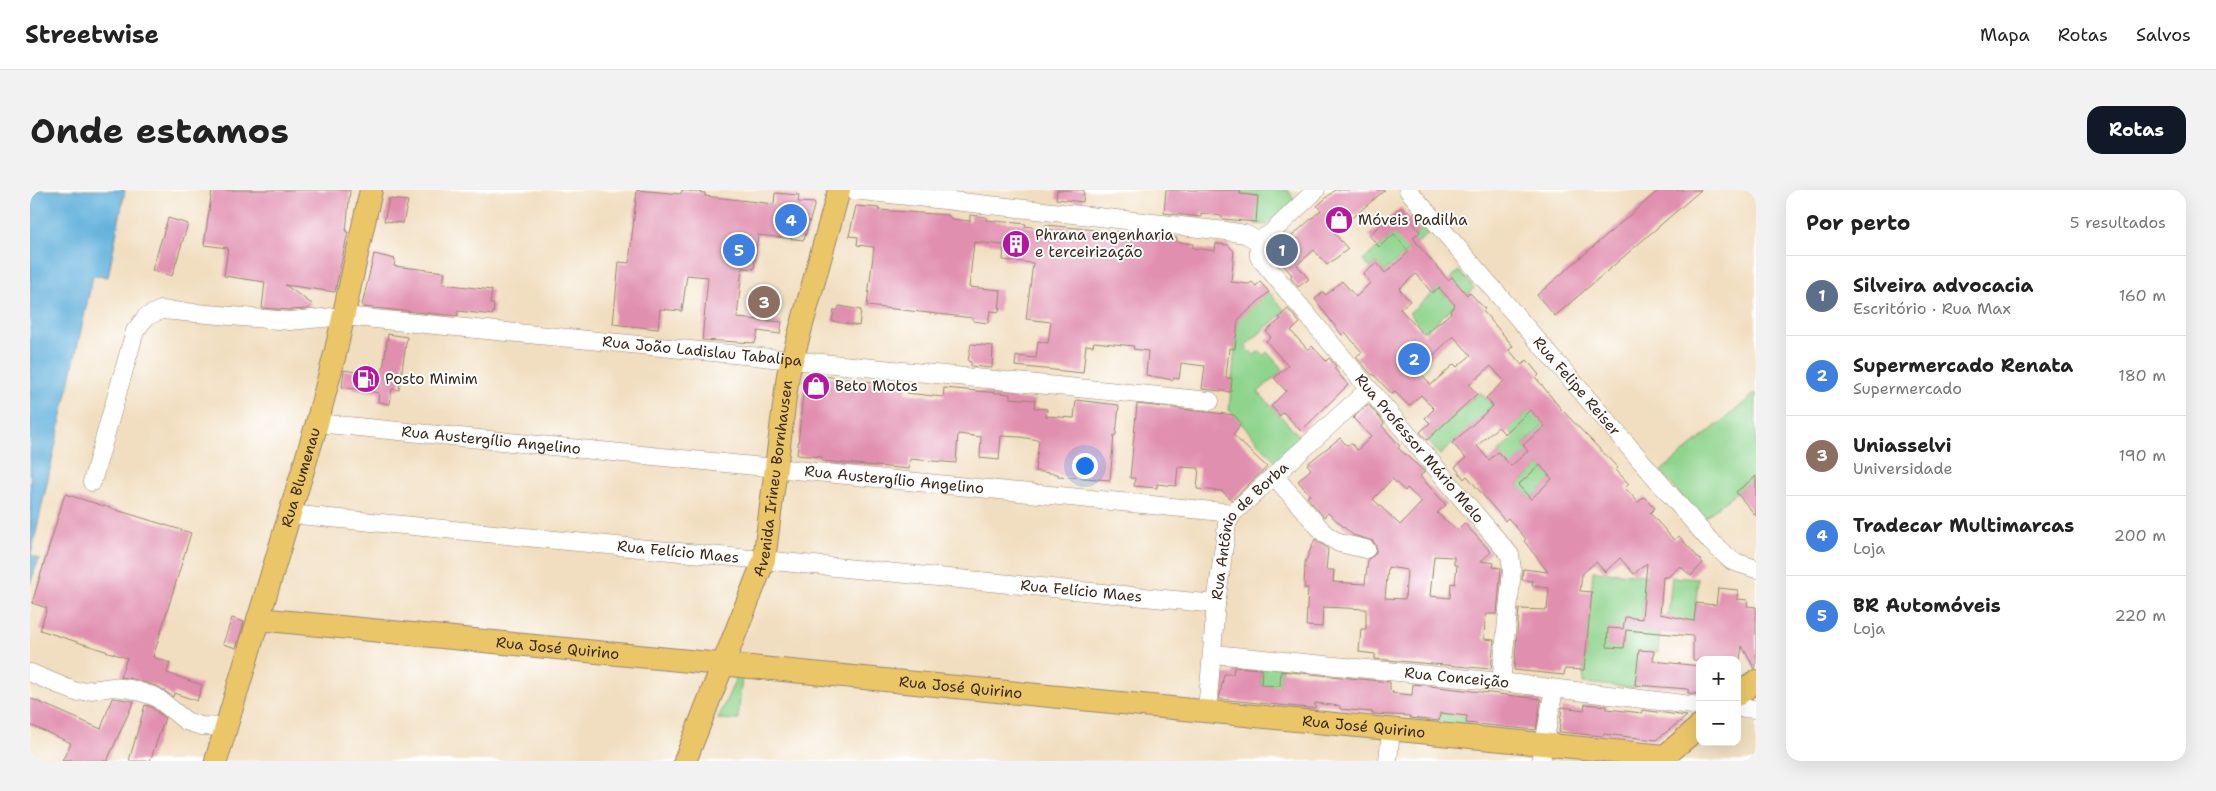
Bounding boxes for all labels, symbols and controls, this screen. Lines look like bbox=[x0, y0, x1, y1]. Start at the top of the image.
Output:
text: Streetwise bbox=[25, 19, 159, 51]
text: Mapa bbox=[1980, 23, 2030, 47]
text: Rotas bbox=[2058, 23, 2108, 47]
text: Salvos bbox=[2136, 23, 2191, 47]
button: Rotas bbox=[2087, 106, 2186, 154]
text: Onde estamos bbox=[30, 107, 289, 154]
pin: 4 bbox=[775, 201, 807, 239]
shop icon: Móveis Padilha bbox=[1324, 205, 1354, 235]
text: Por perto bbox=[1806, 209, 1910, 237]
place label: Móveis Padilha bbox=[1358, 210, 1468, 230]
text: 5 resultados bbox=[2070, 212, 2166, 233]
place label: Phrana engenharia e terceirização bbox=[1035, 225, 1174, 262]
building icon: Phrana engenharia e terceirização bbox=[1001, 229, 1031, 259]
pin: 5 bbox=[723, 231, 755, 269]
pin: 1 bbox=[1266, 231, 1298, 269]
text: Silveira advocacia bbox=[1853, 273, 2033, 298]
pin: 3 bbox=[748, 283, 780, 321]
text: 1 bbox=[1818, 285, 1826, 306]
text: 160 m bbox=[2119, 285, 2166, 306]
text: Escritório · Rua Max bbox=[1853, 298, 2011, 319]
street label: Rua João Ladislau Tabalipa bbox=[601, 331, 804, 371]
street label: Rua Felipe Reiser bbox=[1529, 333, 1625, 440]
pin: 2 bbox=[1398, 340, 1430, 378]
text: Supermercado Renata bbox=[1853, 353, 2073, 378]
fuel station icon: Posto Mimim bbox=[351, 364, 381, 394]
text: 2 bbox=[1816, 365, 1828, 386]
text: 180 m bbox=[2118, 365, 2166, 386]
place label: Posto Mimim bbox=[385, 369, 478, 389]
street label: Rua Professor Mário Melo bbox=[1351, 370, 1489, 527]
shop icon: Beto Motos bbox=[801, 371, 831, 401]
place label: Beto Motos bbox=[835, 376, 918, 396]
text: Supermercado bbox=[1853, 378, 1962, 399]
street label: Avenida Irineu Bornhausen bbox=[748, 379, 797, 580]
street label: Rua Austergílio Angelino bbox=[400, 421, 582, 459]
street label: Rua Blumenau bbox=[276, 425, 325, 530]
text: Uniasselvi bbox=[1853, 433, 1952, 458]
text: 3 bbox=[1816, 445, 1828, 466]
text: 190 m bbox=[2119, 445, 2166, 466]
your location bbox=[1072, 453, 1098, 479]
street label: Rua Antônio de Borba bbox=[1207, 457, 1293, 601]
text: Universidade bbox=[1853, 458, 1953, 479]
street label: Rua Austergílio Angelino bbox=[804, 461, 985, 498]
text: Tradecar Multimarcas bbox=[1853, 513, 2074, 538]
text: 4 bbox=[1816, 525, 1828, 546]
text: 200 m bbox=[2114, 525, 2166, 546]
street label: Rua Felício Maes bbox=[616, 536, 740, 568]
text: Loja bbox=[1853, 538, 1885, 559]
street label: Rua Felício Maes bbox=[1019, 575, 1143, 607]
text: BR Automóveis bbox=[1853, 593, 2001, 618]
text: 5 bbox=[1817, 605, 1827, 626]
text: 220 m bbox=[2114, 605, 2166, 626]
text: Loja bbox=[1853, 618, 1885, 639]
street label: Rua José Quirino bbox=[495, 632, 620, 664]
map controls bbox=[1696, 656, 1741, 746]
button: + bbox=[1696, 656, 1741, 701]
street label: Rua Conceição bbox=[1404, 663, 1510, 693]
street label: Rua José Quirino bbox=[898, 671, 1023, 703]
button: − bbox=[1696, 701, 1741, 746]
street label: Rua José Quirino bbox=[1301, 711, 1426, 743]

